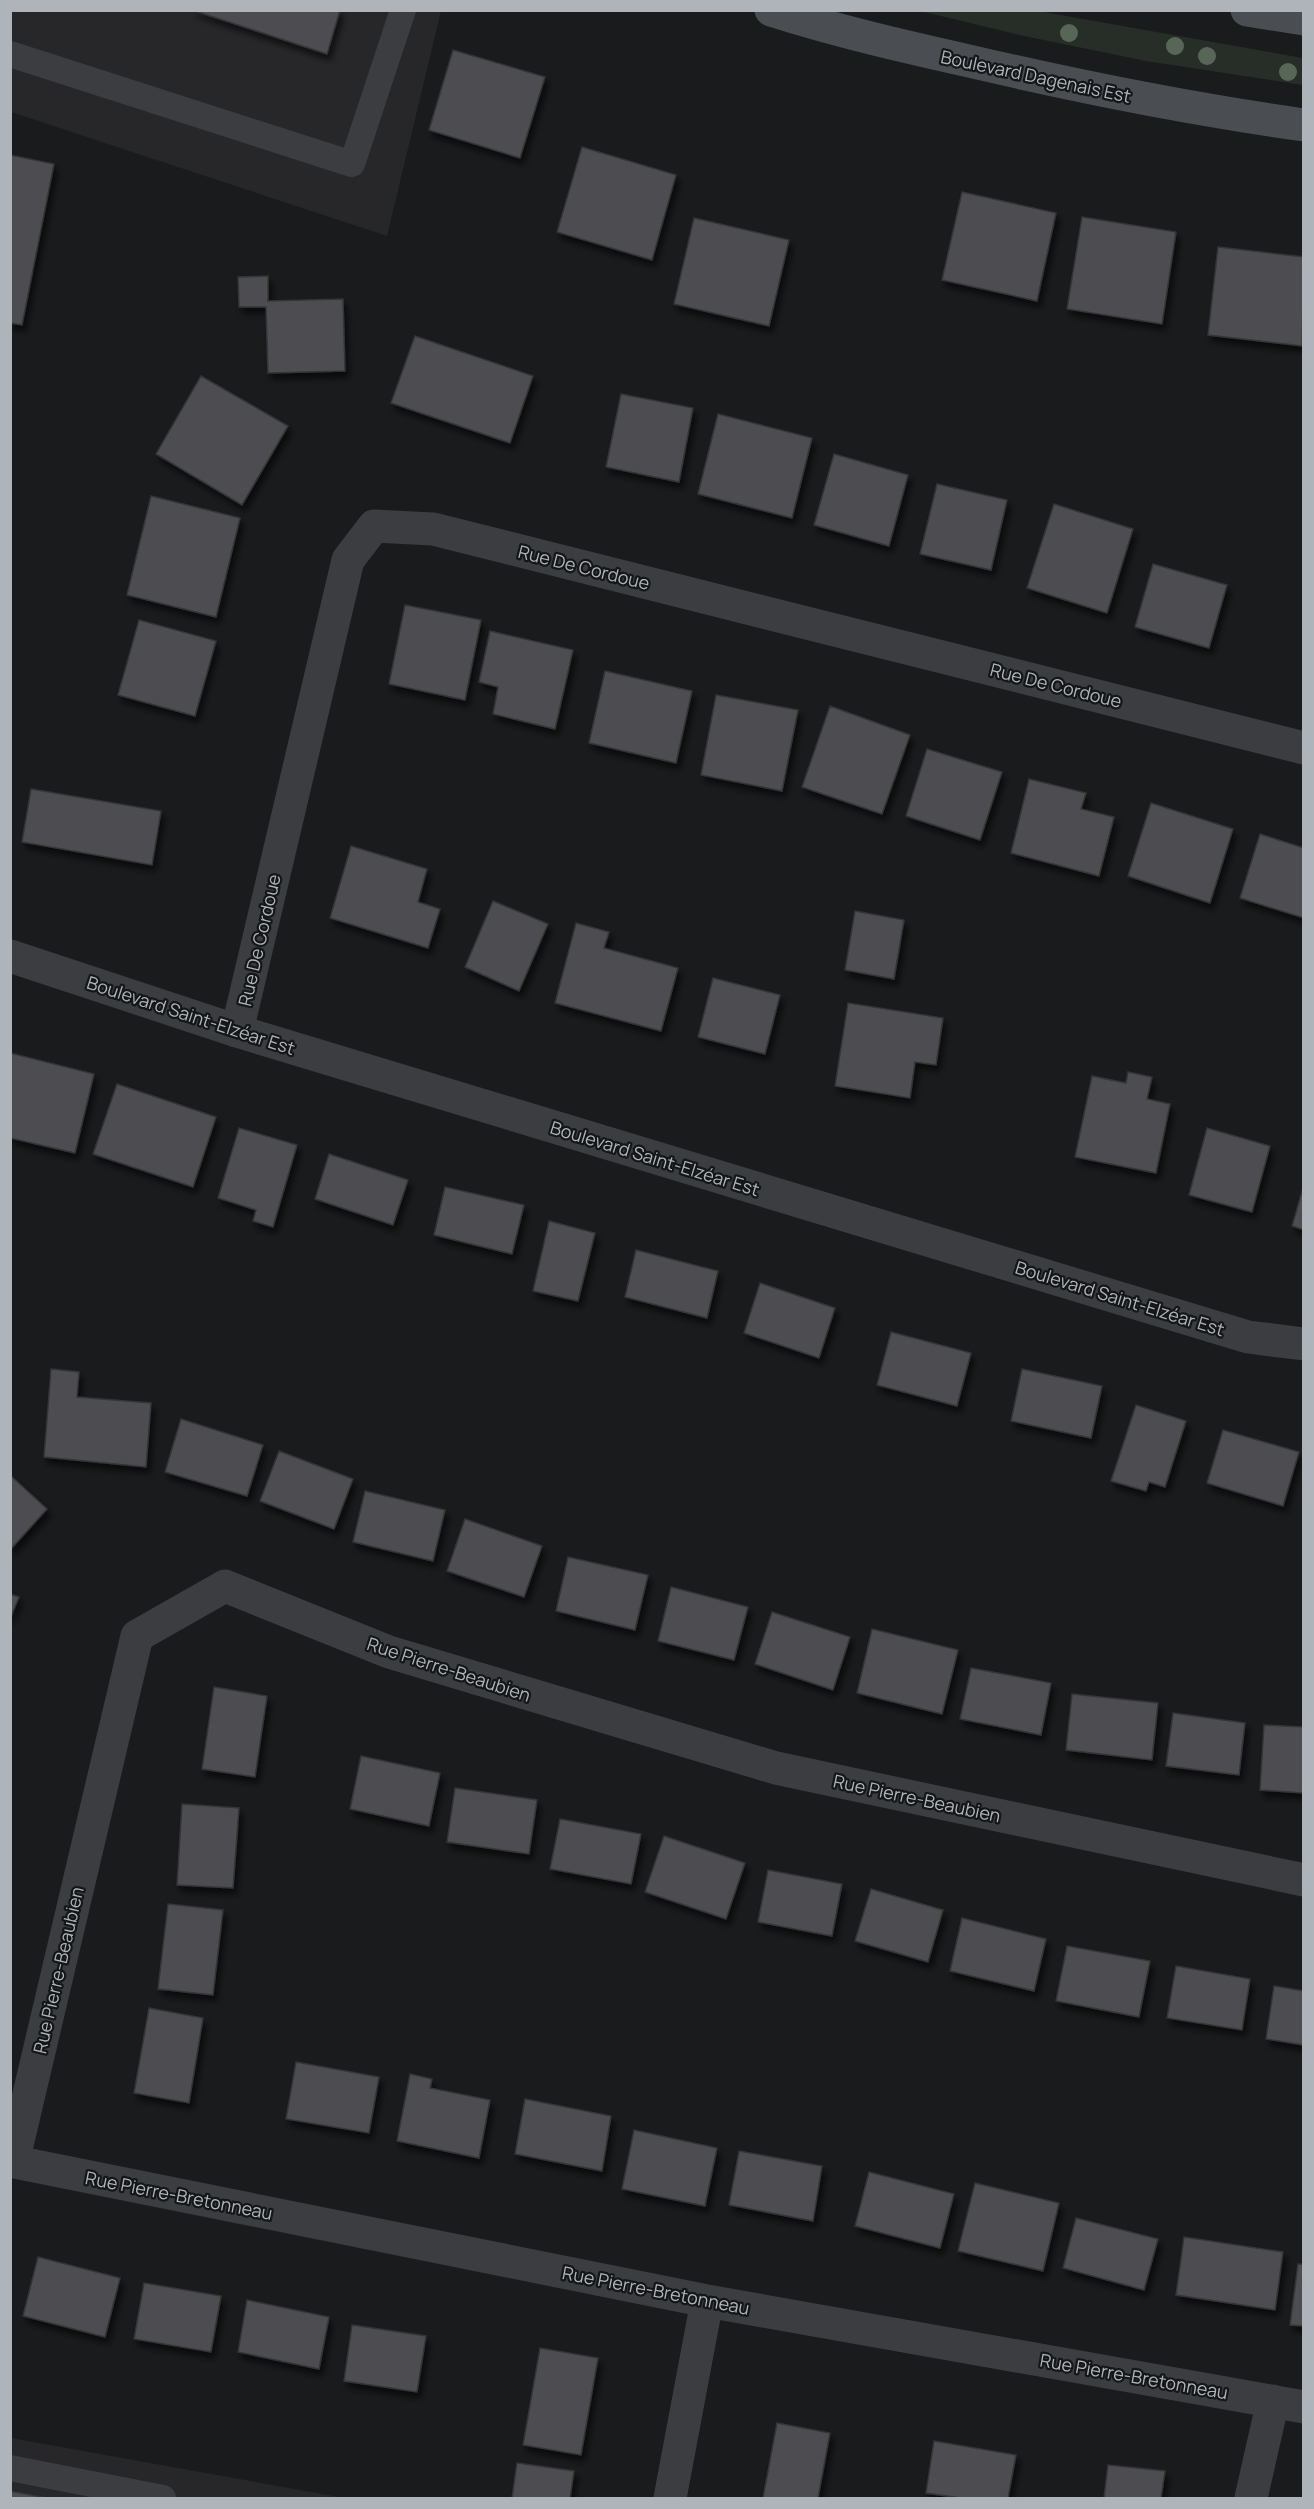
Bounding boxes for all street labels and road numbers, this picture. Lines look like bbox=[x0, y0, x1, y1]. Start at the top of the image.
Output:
street label: Boulevard Dagenais Est bbox=[939, 44, 1133, 108]
street label: Rue De Cordoue bbox=[516, 539, 652, 595]
street label: Rue De Cordoue bbox=[988, 657, 1124, 713]
street label: Rue De Cordoue bbox=[232, 872, 286, 1008]
street label: Boulevard Saint-Elzéar Est bbox=[84, 970, 298, 1060]
street label: Boulevard Saint-Elzéar Est bbox=[548, 1115, 762, 1201]
street label: Boulevard Saint-Elzéar Est bbox=[1013, 1255, 1227, 1341]
street label: Rue Pierre-Beaubien bbox=[364, 1631, 534, 1707]
street label: Rue Pierre-Beaubien bbox=[831, 1769, 1003, 1827]
street label: Rue Pierre-Beaubien bbox=[27, 1884, 89, 2056]
street label: Rue Pierre-Bretonneau bbox=[83, 2165, 275, 2225]
street label: Rue Pierre-Bretonneau bbox=[560, 2260, 752, 2320]
street label: Rue Pierre-Bretonneau bbox=[1038, 2348, 1230, 2404]

